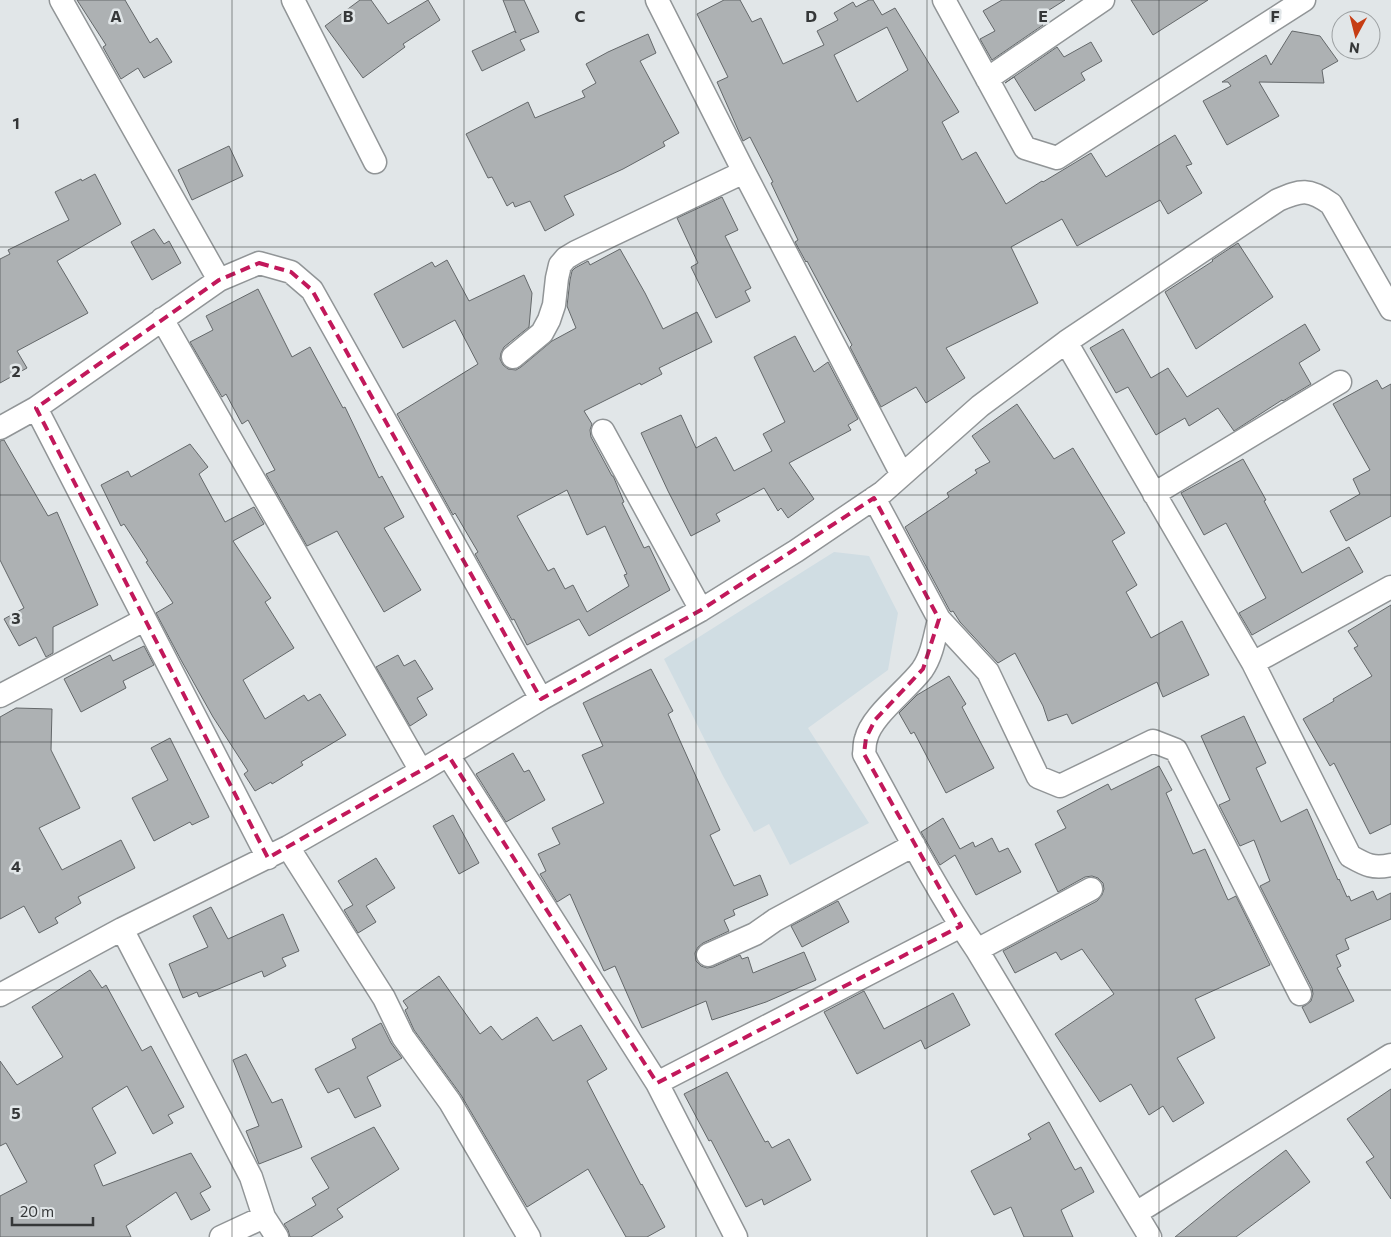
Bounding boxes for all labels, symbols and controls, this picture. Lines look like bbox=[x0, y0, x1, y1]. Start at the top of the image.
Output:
text: A bbox=[110, 6, 122, 25]
text: B bbox=[343, 6, 354, 25]
text: C bbox=[575, 6, 586, 25]
text: D bbox=[805, 6, 817, 25]
text: E bbox=[1038, 6, 1048, 25]
text: F bbox=[1270, 6, 1280, 25]
north arrow bbox=[1331, 10, 1381, 60]
text: N bbox=[1348, 39, 1361, 57]
text: 1 bbox=[12, 113, 20, 132]
text: 2 bbox=[11, 361, 21, 380]
text: 3 bbox=[11, 608, 21, 627]
text: 4 bbox=[11, 856, 21, 875]
text: 5 bbox=[11, 1103, 21, 1122]
scale bar bbox=[12, 1194, 94, 1226]
text: 20 m bbox=[20, 1202, 54, 1220]

